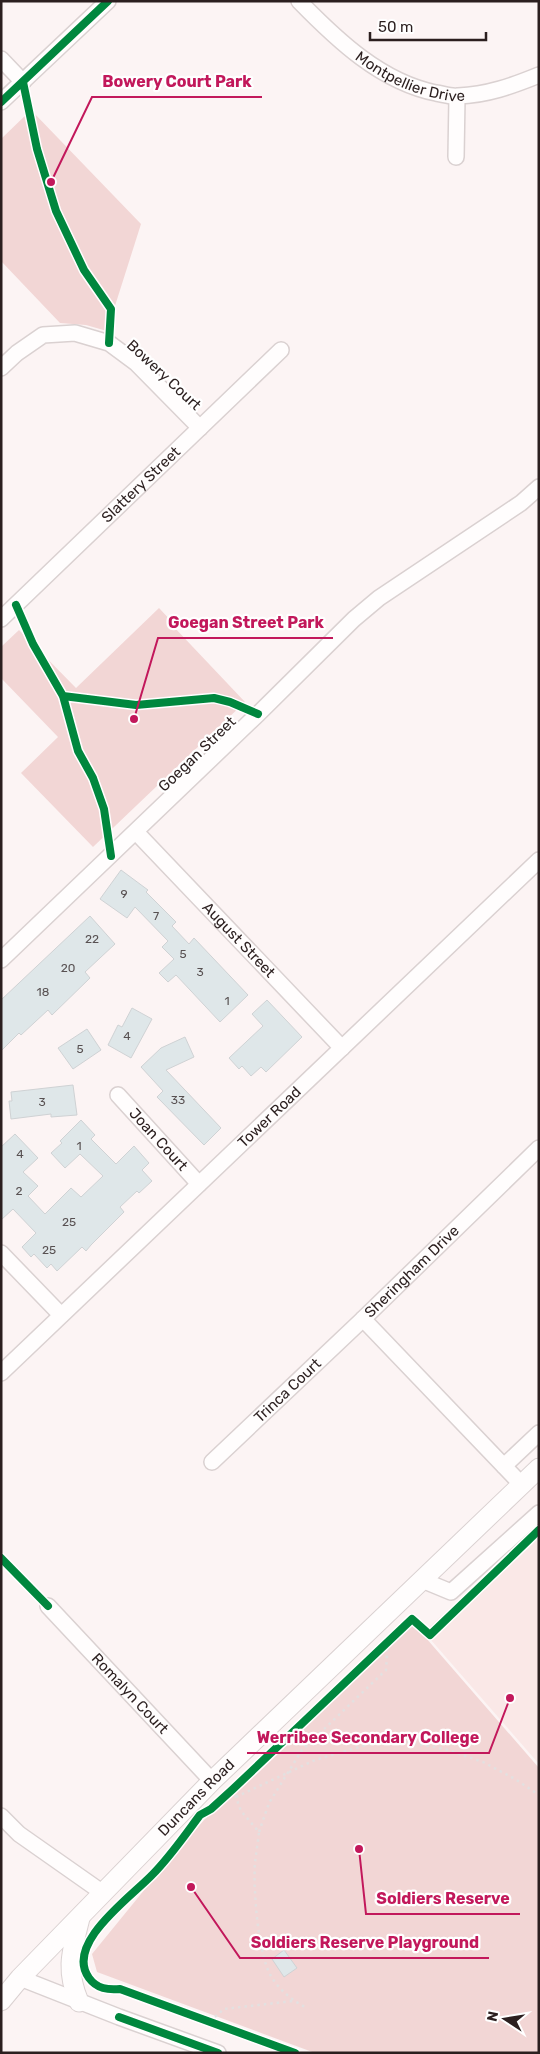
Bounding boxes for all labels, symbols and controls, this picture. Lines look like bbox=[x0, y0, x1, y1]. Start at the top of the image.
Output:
scale bar bbox=[370, 10, 486, 42]
text: 50 m bbox=[378, 18, 413, 36]
street label: Montpellier Drive bbox=[352, 47, 465, 105]
callout: Bowery Court Park bbox=[92, 66, 262, 97]
text: Bowery Court Park bbox=[102, 72, 252, 91]
street label: Bowery Court bbox=[123, 336, 205, 414]
street label: Slattery Street bbox=[98, 443, 184, 526]
callout: Goegan Street Park bbox=[158, 607, 333, 638]
text: Goegan Street Park bbox=[168, 613, 325, 632]
street label: Goegan Street bbox=[155, 712, 240, 795]
house number: 9 bbox=[120, 887, 128, 901]
street label: August Street bbox=[199, 898, 279, 981]
house number: 7 bbox=[153, 909, 159, 923]
house number: 22 bbox=[85, 932, 99, 946]
house number: 5 bbox=[179, 947, 187, 961]
house number: 20 bbox=[61, 961, 75, 975]
house number: 3 bbox=[196, 965, 204, 979]
house number: 18 bbox=[37, 985, 49, 999]
house number: 1 bbox=[224, 994, 230, 1008]
house number: 4 bbox=[123, 1029, 131, 1043]
house number: 5 bbox=[76, 1042, 84, 1056]
street label: Tower Road bbox=[234, 1083, 305, 1151]
house number: 33 bbox=[171, 1093, 185, 1107]
house number: 3 bbox=[38, 1095, 46, 1109]
street label: Joan Court bbox=[125, 1104, 192, 1175]
house number: 1 bbox=[76, 1139, 82, 1153]
house number: 4 bbox=[16, 1147, 24, 1161]
house number: 2 bbox=[15, 1184, 23, 1198]
house number: 25 bbox=[62, 1215, 76, 1229]
street label: Sheringham Drive bbox=[361, 1222, 463, 1321]
house number: 25 bbox=[42, 1243, 56, 1257]
street label: Trinca Court bbox=[250, 1355, 325, 1426]
street label: Romalyn Court bbox=[88, 1649, 172, 1738]
callout: Werribee Secondary College bbox=[247, 1722, 489, 1753]
text: Werribee Secondary College bbox=[257, 1728, 479, 1747]
street label: Duncans Road bbox=[154, 1755, 238, 1840]
callout: Soldiers Reserve bbox=[366, 1883, 520, 1914]
text: Soldiers Reserve bbox=[376, 1889, 510, 1908]
callout: Soldiers Reserve Playground bbox=[240, 1927, 489, 1958]
text: Soldiers Reserve Playground bbox=[251, 1933, 479, 1952]
north arrow bbox=[480, 1994, 530, 2044]
text: N bbox=[483, 2010, 502, 2023]

